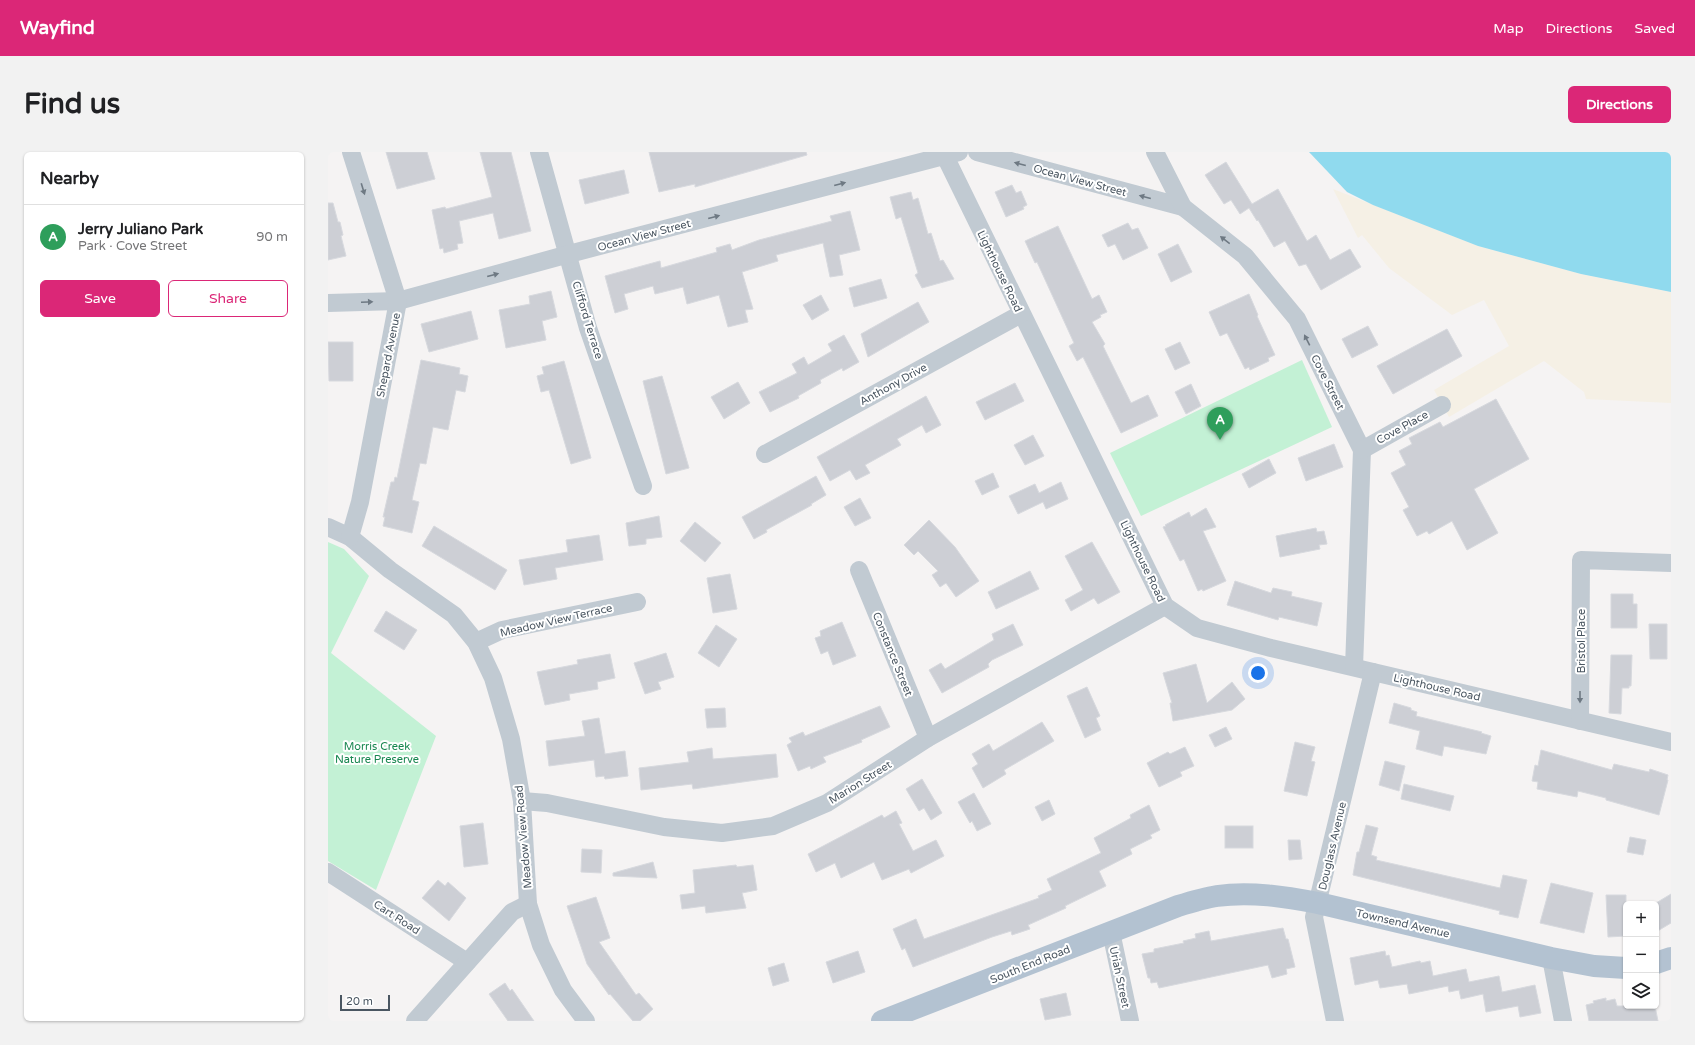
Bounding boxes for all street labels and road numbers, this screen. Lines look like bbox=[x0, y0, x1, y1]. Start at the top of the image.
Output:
street label: Ocean View Street bbox=[1032, 162, 1128, 199]
street label: Ocean View Street bbox=[596, 217, 692, 254]
street label: Lighthouse Road bbox=[974, 228, 1025, 314]
street label: Clifford Terrace bbox=[570, 280, 606, 361]
street label: Shepard Avenue bbox=[374, 312, 403, 399]
street label: Cove Street bbox=[1308, 352, 1347, 412]
street label: Anthony Drive bbox=[857, 361, 929, 408]
street label: Cove Place bbox=[1374, 408, 1430, 447]
street label: Lighthouse Road bbox=[1117, 518, 1168, 604]
street label: Meadow View Terrace bbox=[499, 601, 614, 640]
street label: Bristol Place bbox=[1575, 609, 1588, 673]
street label: Constance Street bbox=[870, 610, 915, 698]
street label: Lighthouse Road bbox=[1392, 671, 1482, 704]
street label: Marion Street bbox=[827, 758, 894, 807]
street label: Meadow View Road bbox=[513, 785, 534, 889]
street label: Douglass Avenue bbox=[1316, 801, 1349, 891]
street label: Cart Road bbox=[371, 898, 422, 937]
street label: Townsend Avenue bbox=[1355, 906, 1451, 941]
street label: South End Road bbox=[988, 942, 1072, 986]
street label: Uriah Street bbox=[1107, 945, 1132, 1009]

